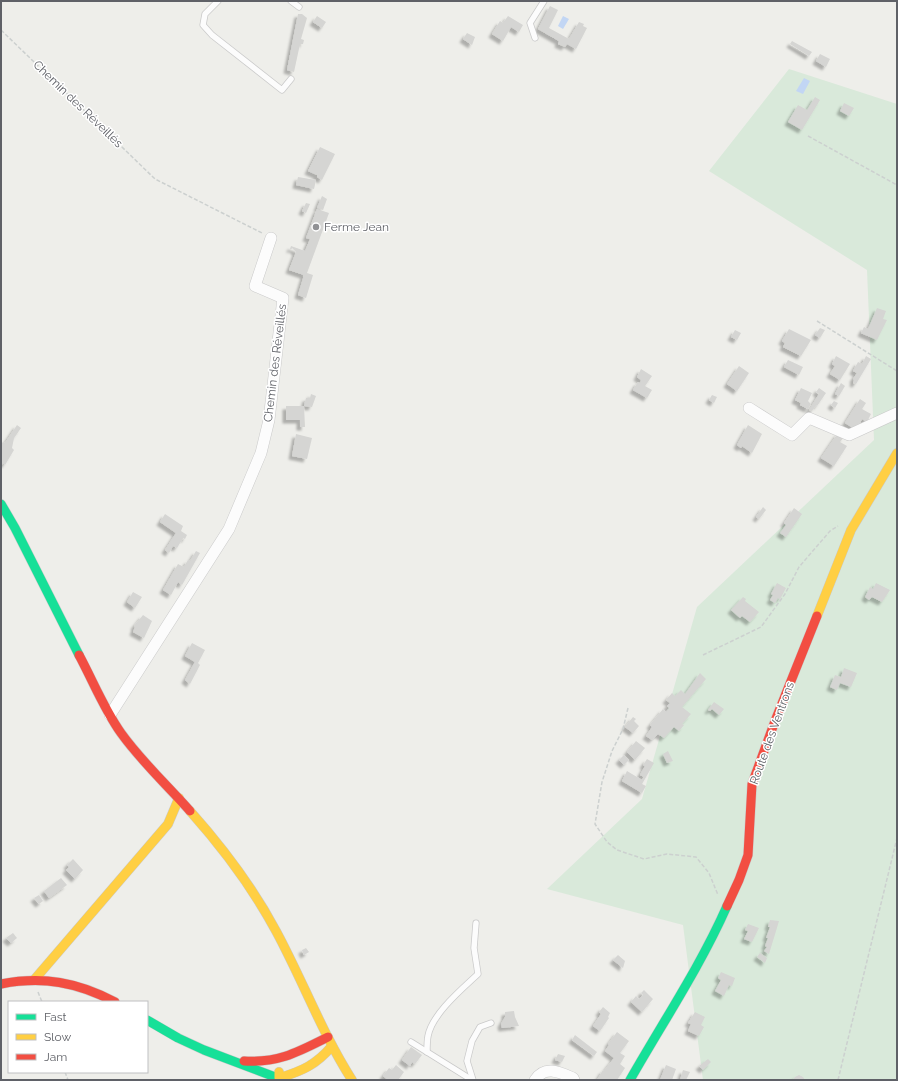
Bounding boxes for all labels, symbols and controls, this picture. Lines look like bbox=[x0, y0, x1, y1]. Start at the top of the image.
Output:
street label: Chemin des Réveillés bbox=[30, 58, 126, 151]
place label: Ferme Jean bbox=[324, 220, 389, 234]
marker: Ferme Jean bbox=[311, 222, 321, 232]
street label: Chemin des Réveillés bbox=[261, 303, 289, 423]
street label: Route des Ventrons bbox=[747, 680, 797, 786]
legend bbox=[8, 1001, 148, 1073]
text: Fast bbox=[44, 1010, 67, 1024]
text: Slow bbox=[44, 1030, 71, 1044]
text: Jam bbox=[44, 1050, 67, 1064]

